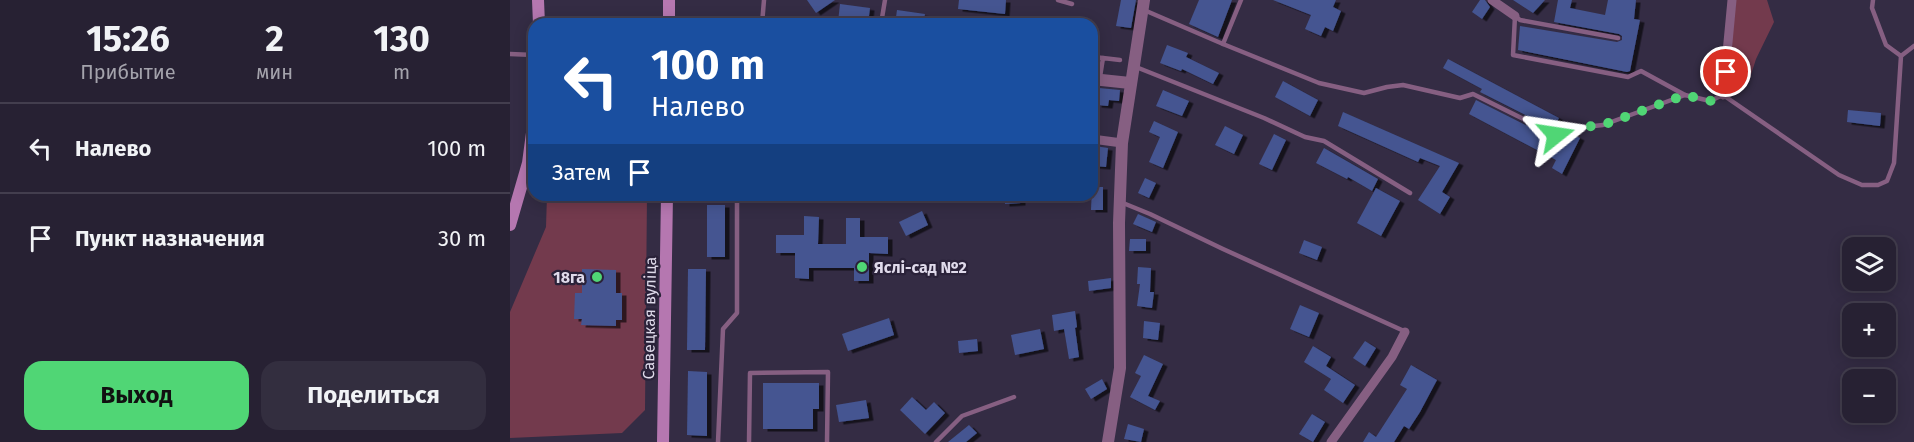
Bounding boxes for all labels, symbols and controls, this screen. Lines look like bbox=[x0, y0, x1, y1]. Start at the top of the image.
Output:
text: 15:26 bbox=[86, 17, 170, 61]
text: 2 bbox=[265, 17, 284, 61]
text: 130 bbox=[373, 17, 430, 61]
text: 100 m bbox=[651, 40, 765, 90]
icon: left bbox=[552, 42, 630, 120]
pin bbox=[1700, 46, 1751, 97]
icon: arrive bbox=[1709, 55, 1742, 88]
text: Прибытие bbox=[80, 60, 176, 84]
text: мин bbox=[256, 60, 293, 84]
text: m bbox=[393, 60, 410, 84]
text: Налево bbox=[651, 91, 745, 123]
position arrow bbox=[1524, 103, 1588, 167]
icon: left bbox=[24, 132, 57, 165]
text: Налево bbox=[75, 135, 151, 162]
text: 100 m bbox=[427, 135, 486, 162]
icon: arrive bbox=[623, 156, 656, 189]
text: Затем bbox=[552, 159, 611, 186]
icon: arrive bbox=[24, 222, 57, 255]
text: Пункт назначения bbox=[75, 225, 265, 252]
text: 30 m bbox=[438, 225, 486, 252]
map controls bbox=[1842, 237, 1896, 423]
button: layers bbox=[1842, 237, 1896, 291]
street label: Савецкая вуліца bbox=[639, 257, 660, 380]
place label: Яслі-сад №2 bbox=[874, 258, 967, 277]
marker: Яслі-сад №2 bbox=[855, 260, 869, 274]
place label: 18га bbox=[553, 268, 585, 287]
marker: 18га bbox=[590, 270, 604, 284]
button: + bbox=[1842, 303, 1896, 357]
button: Выход bbox=[24, 361, 249, 430]
button: Поделиться bbox=[261, 361, 486, 430]
button: − bbox=[1842, 369, 1896, 423]

